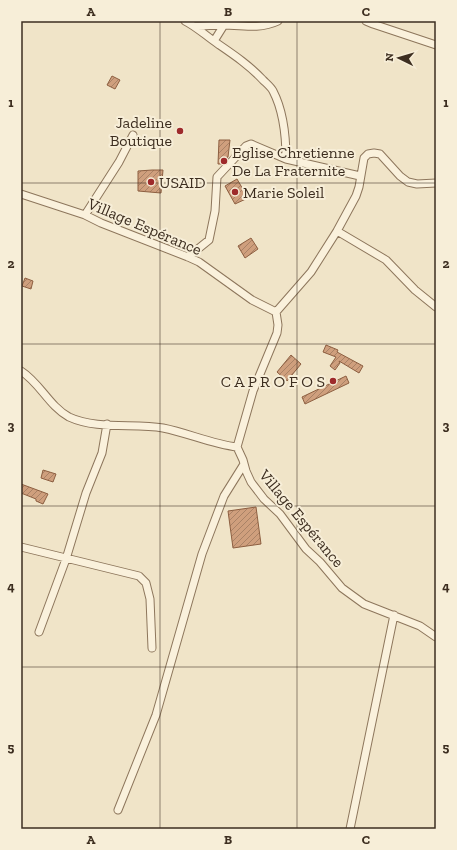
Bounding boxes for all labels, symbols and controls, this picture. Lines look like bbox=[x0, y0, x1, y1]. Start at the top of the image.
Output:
text: A bbox=[87, 4, 96, 19]
text: B bbox=[224, 4, 232, 19]
text: C bbox=[362, 4, 370, 19]
north arrow bbox=[379, 38, 419, 78]
text: N bbox=[383, 52, 396, 62]
text: 1 bbox=[8, 95, 14, 110]
text: 1 bbox=[443, 95, 449, 110]
place label: Jadeline Boutique bbox=[110, 113, 172, 150]
marker: Jadeline Boutique bbox=[175, 126, 185, 136]
place label: Eglise Chretienne De La Fraternite bbox=[232, 143, 354, 180]
marker: Eglise Chretienne De La Fraternite bbox=[219, 156, 229, 166]
place label: USAID bbox=[159, 173, 206, 192]
marker: USAID bbox=[146, 177, 156, 187]
place label: Marie Soleil bbox=[243, 183, 324, 202]
marker: Marie Soleil bbox=[230, 187, 240, 197]
street label: Village Espérance bbox=[84, 193, 205, 259]
text: 2 bbox=[8, 256, 15, 271]
text: 2 bbox=[443, 256, 450, 271]
place label: C A P R O F O S bbox=[221, 372, 325, 391]
marker: C A P R O F O S bbox=[328, 376, 338, 386]
text: 3 bbox=[8, 418, 15, 433]
text: 3 bbox=[443, 418, 450, 433]
street label: Village Espérance bbox=[255, 465, 348, 571]
text: 4 bbox=[7, 579, 15, 594]
text: 4 bbox=[442, 579, 450, 594]
text: 5 bbox=[8, 740, 15, 755]
text: 5 bbox=[443, 740, 450, 755]
text: A bbox=[87, 832, 96, 847]
text: B bbox=[224, 832, 232, 847]
text: C bbox=[362, 832, 370, 847]

